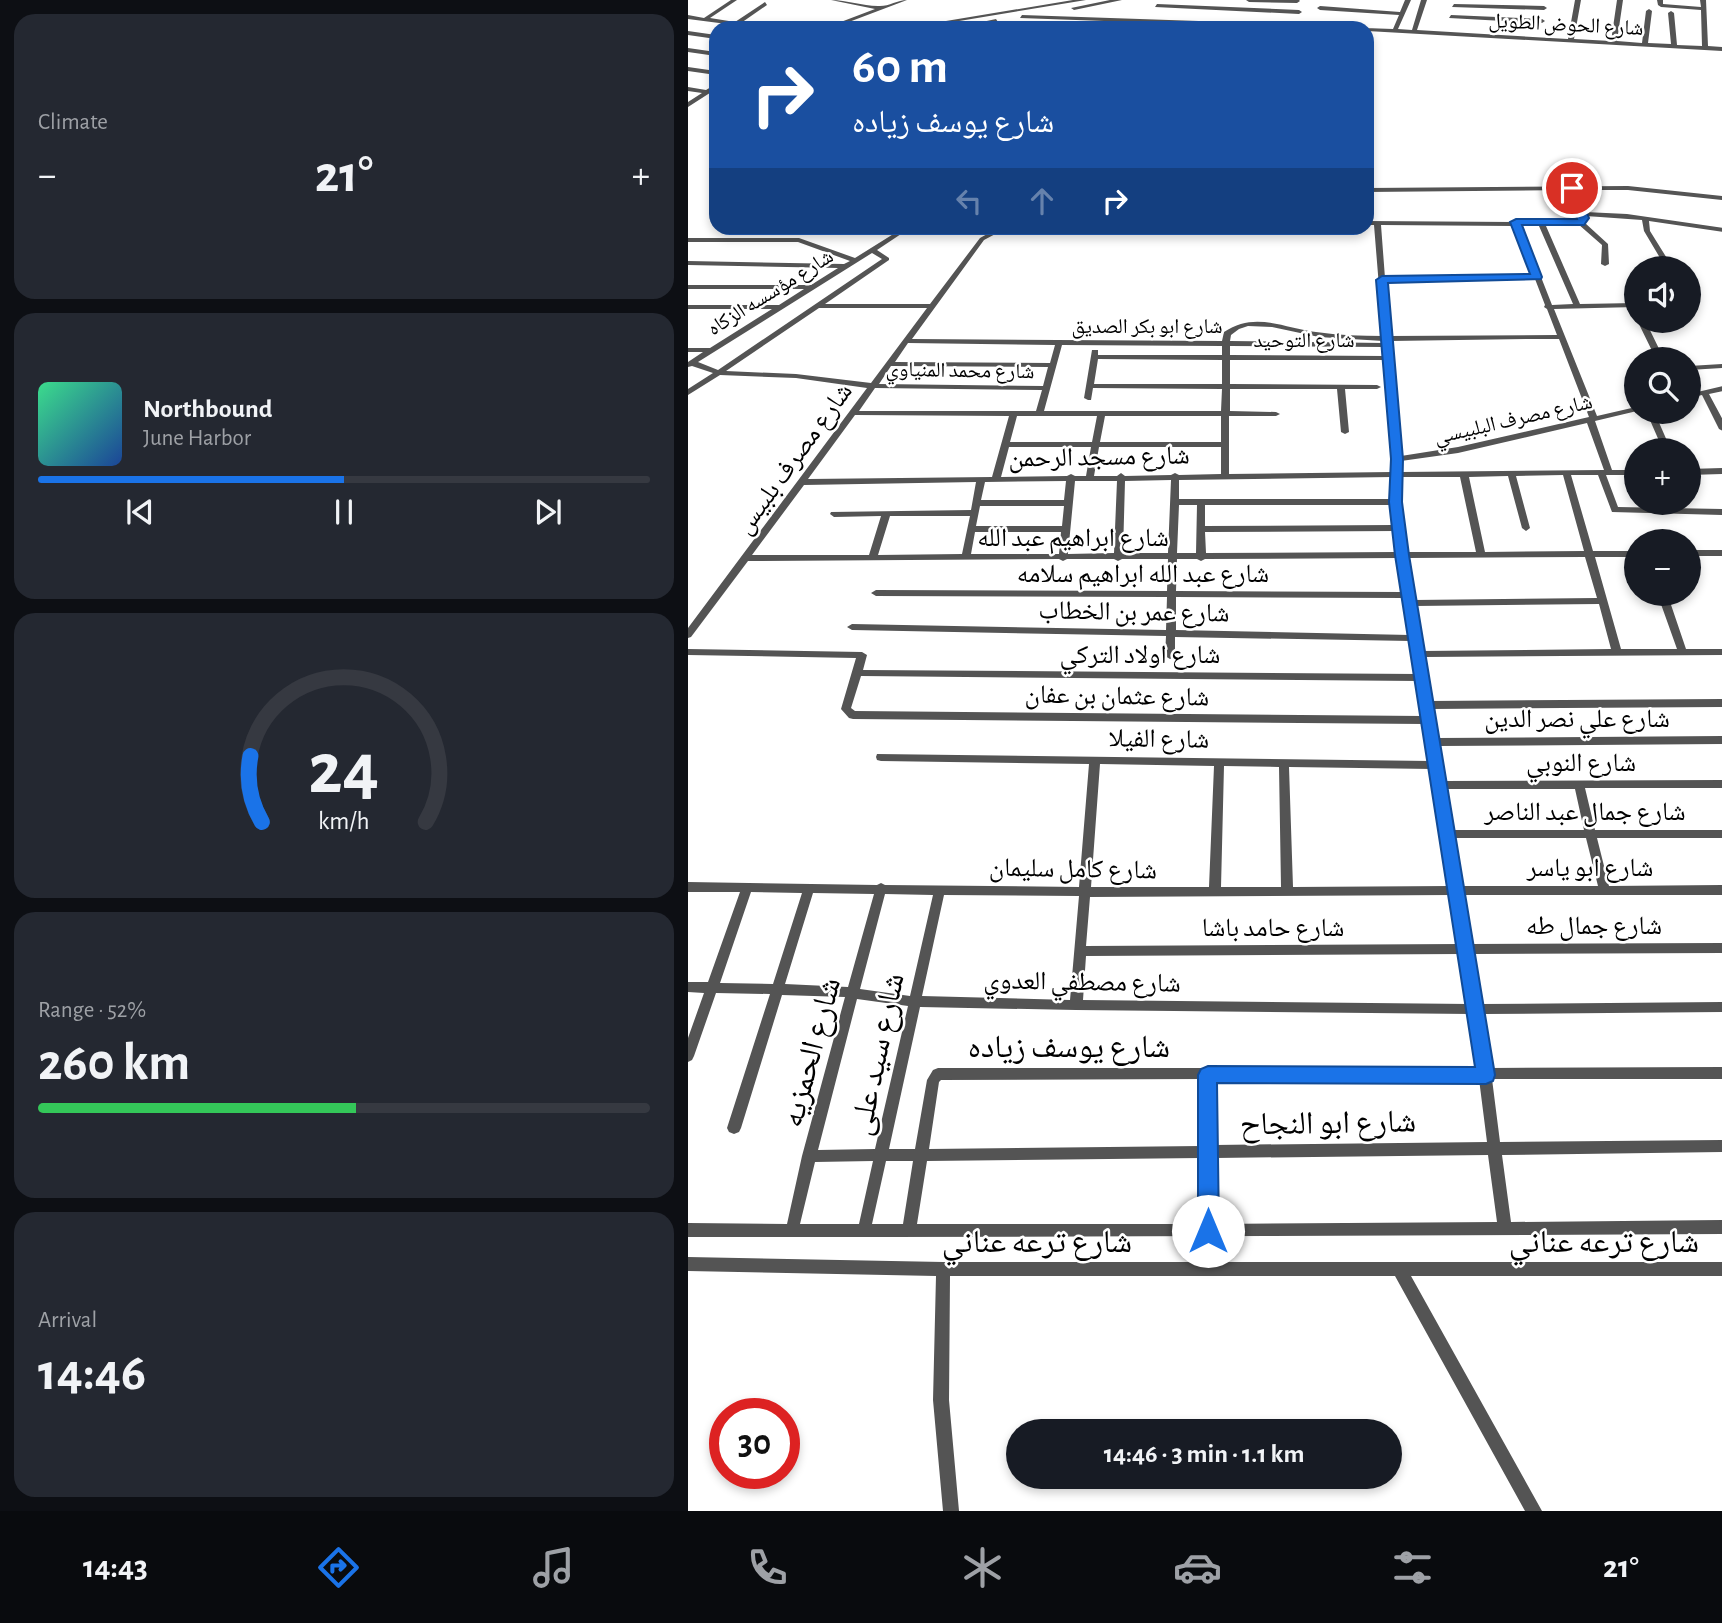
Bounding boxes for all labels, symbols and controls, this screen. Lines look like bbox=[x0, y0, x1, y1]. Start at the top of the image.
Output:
street label: شارع الحوض الطويل bbox=[1488, 10, 1644, 41]
text: 60 m bbox=[852, 43, 948, 92]
icon: right bbox=[737, 49, 828, 140]
text: شارع يوسف زياده bbox=[852, 106, 1054, 138]
text: Climate bbox=[38, 111, 108, 134]
text: 21° bbox=[315, 149, 373, 201]
text: − bbox=[38, 157, 56, 195]
text: + bbox=[632, 157, 650, 195]
pin bbox=[1542, 158, 1602, 218]
icon: arrive bbox=[1553, 169, 1591, 207]
icon: left bbox=[950, 182, 988, 220]
icon: ahead bbox=[1023, 182, 1061, 220]
icon: right bbox=[1096, 182, 1134, 220]
street label: شارع مؤسسه الزكاه bbox=[704, 245, 838, 341]
map controls bbox=[1624, 256, 1701, 606]
button: sound bbox=[1624, 256, 1701, 333]
street label: شارع ابو بكر الصديق bbox=[1071, 316, 1223, 339]
street label: شارع التوحيد bbox=[1253, 330, 1355, 353]
button: search bbox=[1624, 347, 1701, 424]
street label: شارع محمد المنياوي bbox=[885, 359, 1035, 388]
street label: شارع مصرف بلبيس bbox=[731, 378, 859, 540]
street label: شارع مصرف البلبيسي bbox=[1432, 391, 1596, 453]
text: Northbound bbox=[143, 396, 272, 422]
text: June Harbor bbox=[143, 427, 251, 450]
button: + bbox=[1624, 438, 1701, 515]
street label: شارع مسجد الرحمن bbox=[1008, 442, 1190, 474]
icon: previous bbox=[121, 493, 159, 531]
icon: pause bbox=[325, 493, 363, 531]
icon: next bbox=[529, 493, 567, 531]
street label: شارع ابراهيم عبد الله bbox=[977, 525, 1169, 554]
button: − bbox=[1624, 529, 1701, 606]
street label: شارع عبد الله ابراهيم سلامه bbox=[1017, 561, 1269, 590]
street label: شارع عمر بن الخطاب bbox=[1038, 597, 1230, 629]
street label: شارع اولاد التركي bbox=[1060, 642, 1220, 675]
street label: شارع عثمان بن عفان bbox=[1024, 681, 1210, 713]
street label: شارع علي نصر الدين bbox=[1484, 706, 1670, 739]
street label: شارع الفيلا bbox=[1108, 725, 1210, 755]
text: 24 bbox=[309, 734, 379, 807]
street label: شارع النوبي bbox=[1526, 750, 1636, 783]
street label: شارع جمال عبد الناصر bbox=[1483, 799, 1686, 827]
text: km/h bbox=[318, 808, 370, 833]
street label: شارع كامل سليمان bbox=[989, 855, 1157, 885]
street label: شارع ابو ياسر bbox=[1526, 855, 1653, 883]
street label: شارع جمال طه bbox=[1526, 913, 1662, 941]
street label: شارع حامد باشا bbox=[1202, 915, 1344, 943]
street label: شارع مصطفي العدوي bbox=[983, 967, 1181, 1003]
street label: شارع سيد على bbox=[844, 970, 913, 1139]
street label: شارع الحمزيه bbox=[776, 974, 849, 1131]
text: Range · 52% bbox=[38, 999, 146, 1022]
street label: شارع يوسف زياده bbox=[968, 1031, 1170, 1066]
text: 260 km bbox=[38, 1037, 190, 1089]
street label: شارع ابو النجاح bbox=[1240, 1105, 1416, 1144]
position arrow bbox=[1171, 1194, 1245, 1268]
street label: شارع ترعه عناني bbox=[942, 1226, 1132, 1266]
street label: شارع ترعه عناني bbox=[1509, 1226, 1699, 1266]
text: Arrival bbox=[38, 1309, 97, 1332]
text: 14:46 bbox=[38, 1347, 146, 1399]
speed limit sign: 30 bbox=[709, 1398, 800, 1489]
text: 14:46 · 3 min · 1.1 km bbox=[1104, 1441, 1304, 1467]
icon: directions bbox=[314, 1543, 363, 1592]
icon: music bbox=[529, 1543, 578, 1592]
icon: phone bbox=[743, 1543, 792, 1592]
icon: climate bbox=[958, 1543, 1007, 1592]
icon: car bbox=[1173, 1543, 1222, 1592]
icon: filters bbox=[1388, 1543, 1437, 1592]
text: 14:43 bbox=[83, 1551, 148, 1583]
text: 21° bbox=[1603, 1551, 1639, 1583]

